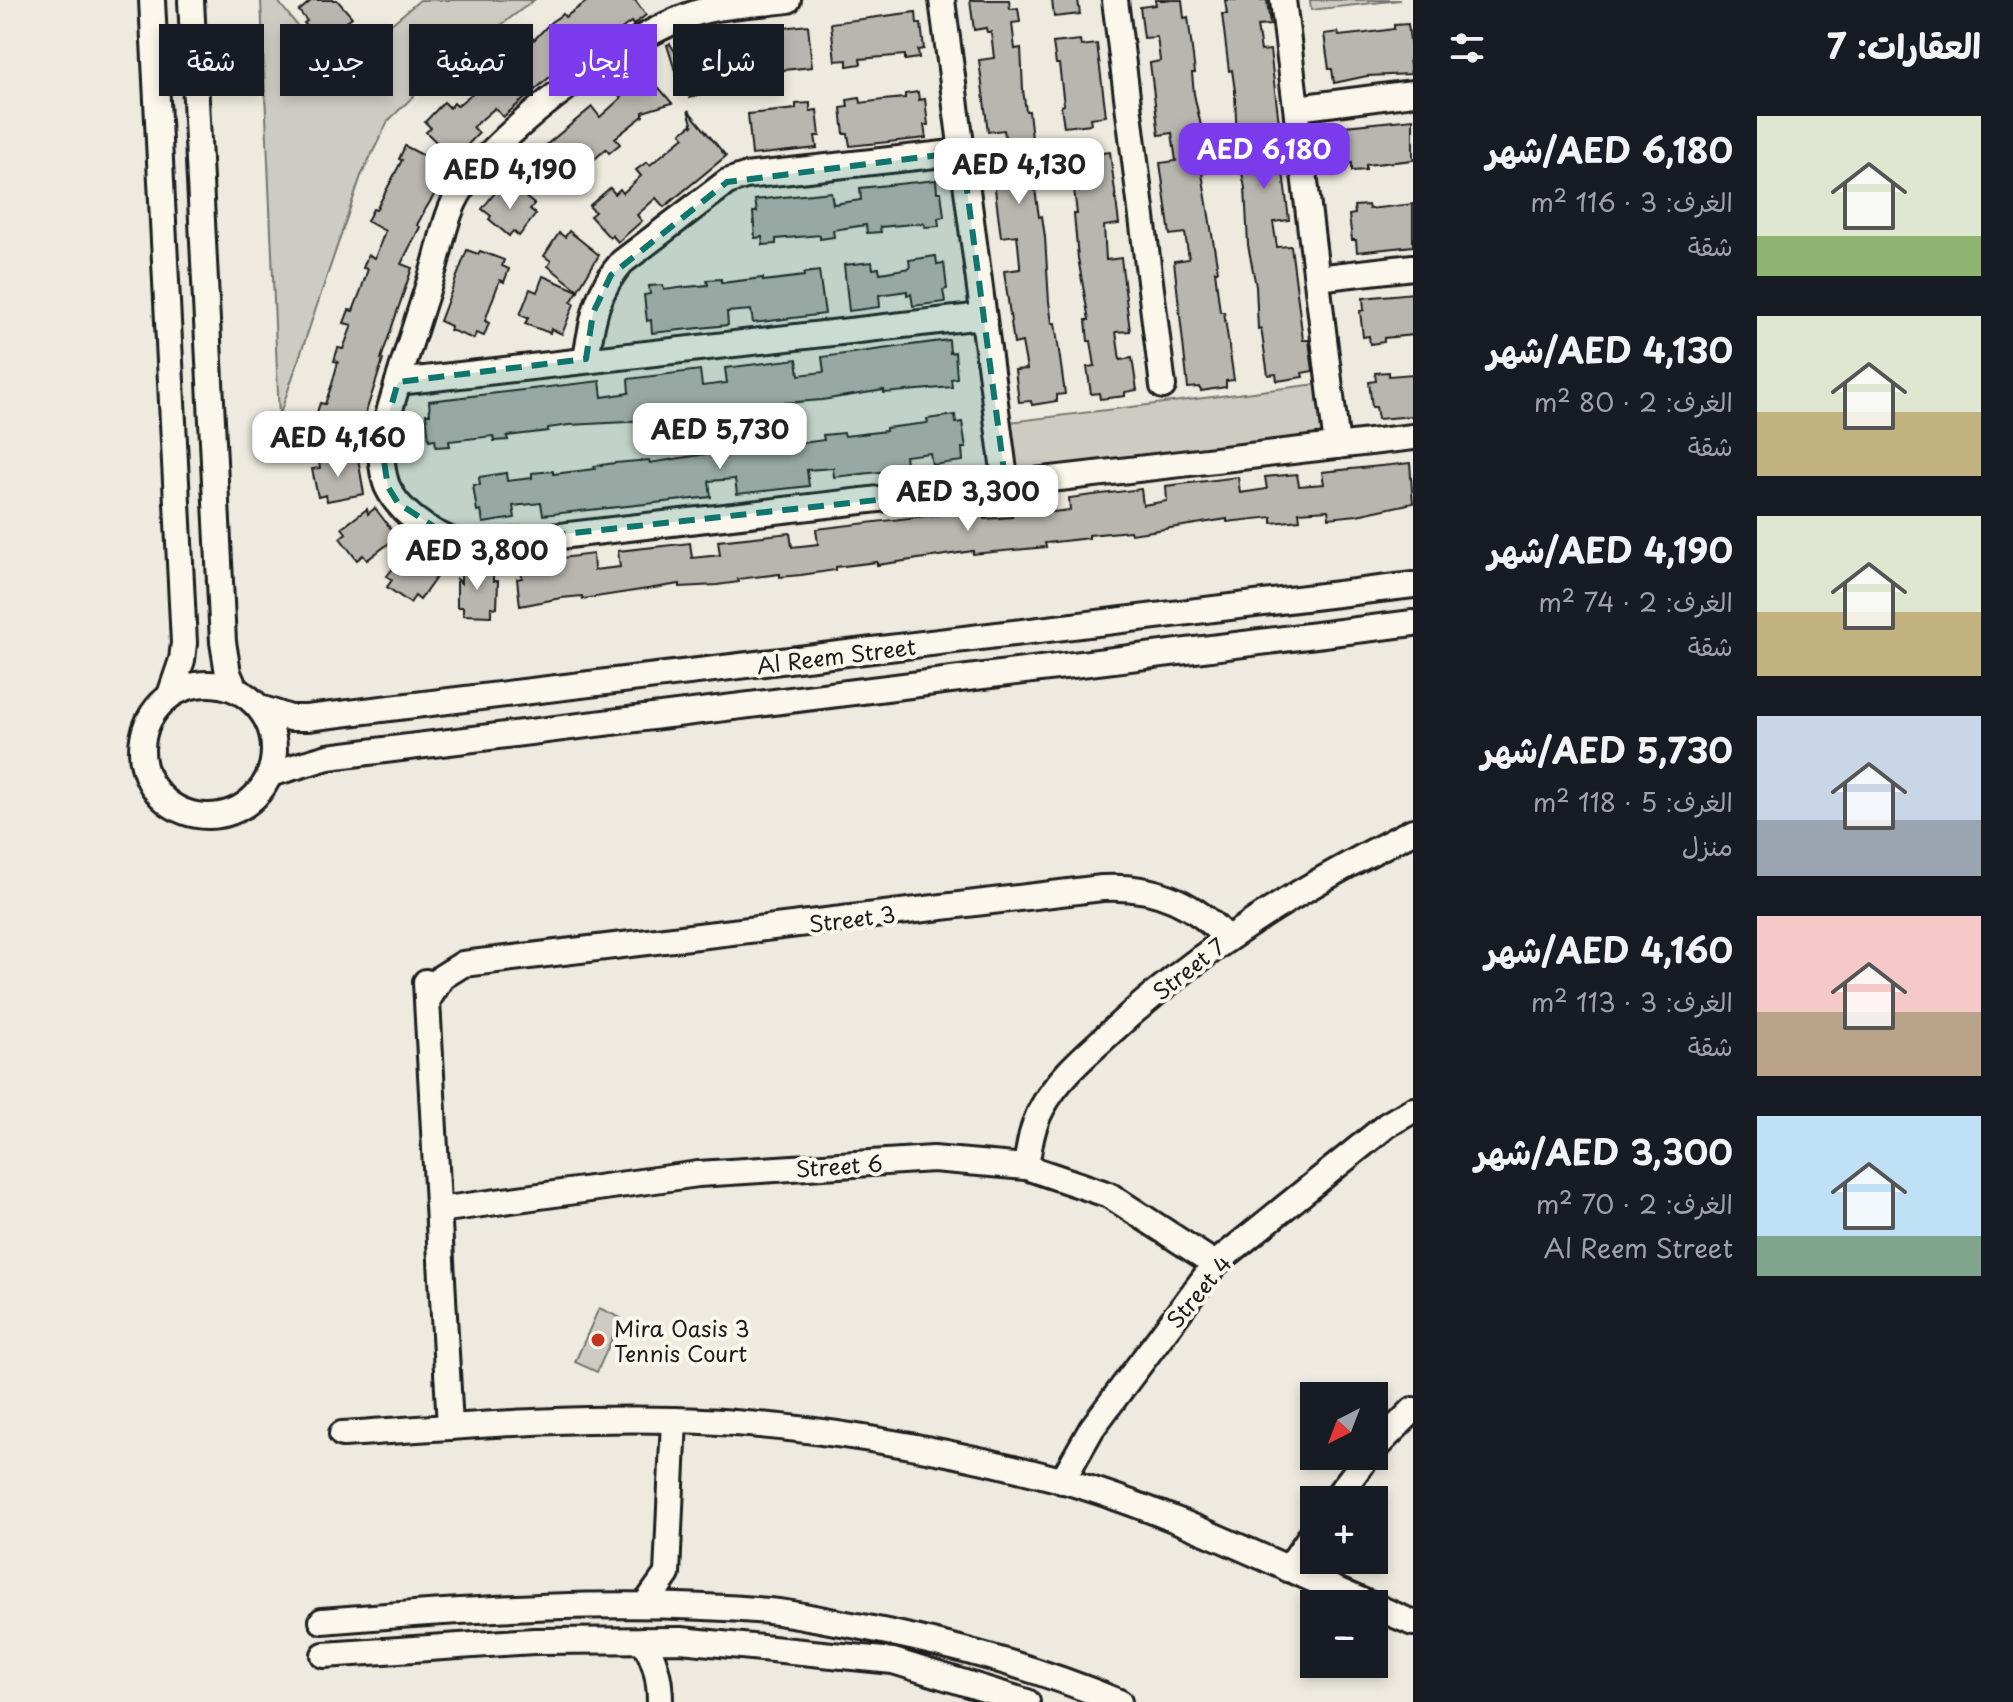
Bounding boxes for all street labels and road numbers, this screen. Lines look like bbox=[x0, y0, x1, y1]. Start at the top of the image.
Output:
street label: Al Reem Street bbox=[755, 629, 917, 681]
street label: Street 3 bbox=[807, 896, 897, 940]
street label: Street 7 bbox=[1145, 929, 1231, 1007]
street label: Street 6 bbox=[794, 1145, 884, 1185]
street label: Street 4 bbox=[1158, 1247, 1238, 1335]

